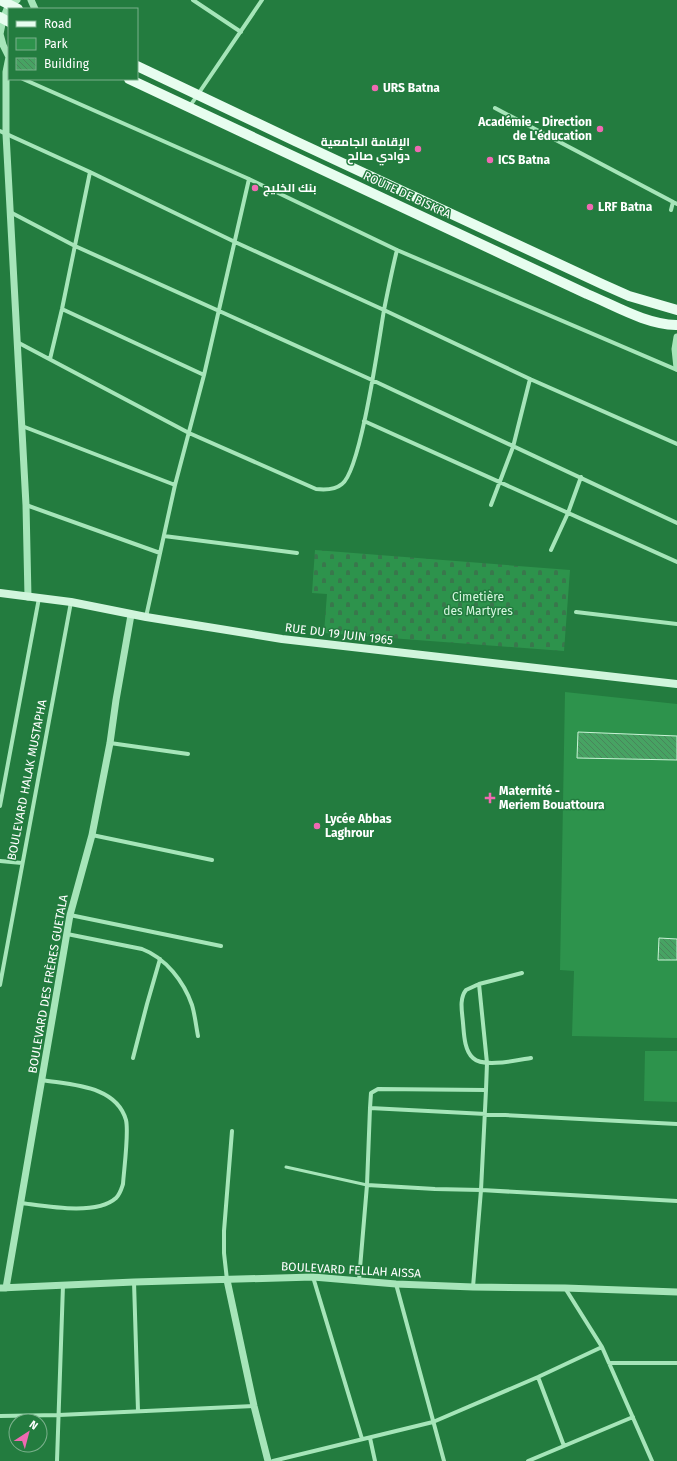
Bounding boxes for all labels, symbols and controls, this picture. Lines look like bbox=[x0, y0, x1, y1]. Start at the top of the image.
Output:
legend bbox=[8, 8, 138, 80]
text: Road bbox=[44, 17, 72, 31]
text: Park bbox=[44, 37, 68, 51]
text: Building bbox=[44, 57, 90, 71]
place label: URS Batna bbox=[383, 81, 440, 95]
marker: URS Batna bbox=[370, 83, 380, 93]
place label: Académie - Direction de L'éducation bbox=[477, 115, 592, 143]
marker: Académie - Direction de L'éducation bbox=[595, 124, 605, 134]
place label: الإقامة الجامعية دوادي صالح bbox=[321, 135, 410, 166]
marker: الإقامة الجامعية دوادي صالح bbox=[413, 144, 423, 154]
place label: ICS Batna bbox=[498, 153, 551, 167]
marker: ICS Batna bbox=[485, 155, 495, 165]
street label: ROUTE DE BISKRA bbox=[361, 169, 453, 221]
place label: بنك الخليج bbox=[263, 181, 316, 197]
marker: بنك الخليج bbox=[250, 183, 260, 193]
place label: LRF Batna bbox=[598, 200, 653, 214]
marker: LRF Batna bbox=[585, 202, 595, 212]
park label: Cimetière des Martyres bbox=[443, 590, 513, 618]
street label: RUE DU 19 JUIN 1965 bbox=[284, 620, 394, 648]
street label: BOULEVARD HALAK MUSTAPHA bbox=[5, 698, 50, 862]
place label: Maternité - Meriem Bouattoura bbox=[499, 784, 605, 812]
marker: Maternité - Meriem Bouattoura bbox=[484, 792, 496, 804]
place label: Lycée Abbas Laghrour bbox=[325, 812, 392, 840]
marker: Lycée Abbas Laghrour bbox=[312, 821, 322, 831]
street label: BOULEVARD DES FRÈRES GUETALA bbox=[24, 893, 71, 1075]
street label: BOULEVARD FELLAH AISSA bbox=[281, 1259, 421, 1281]
north arrow bbox=[8, 1413, 48, 1453]
text: N bbox=[27, 1418, 40, 1433]

